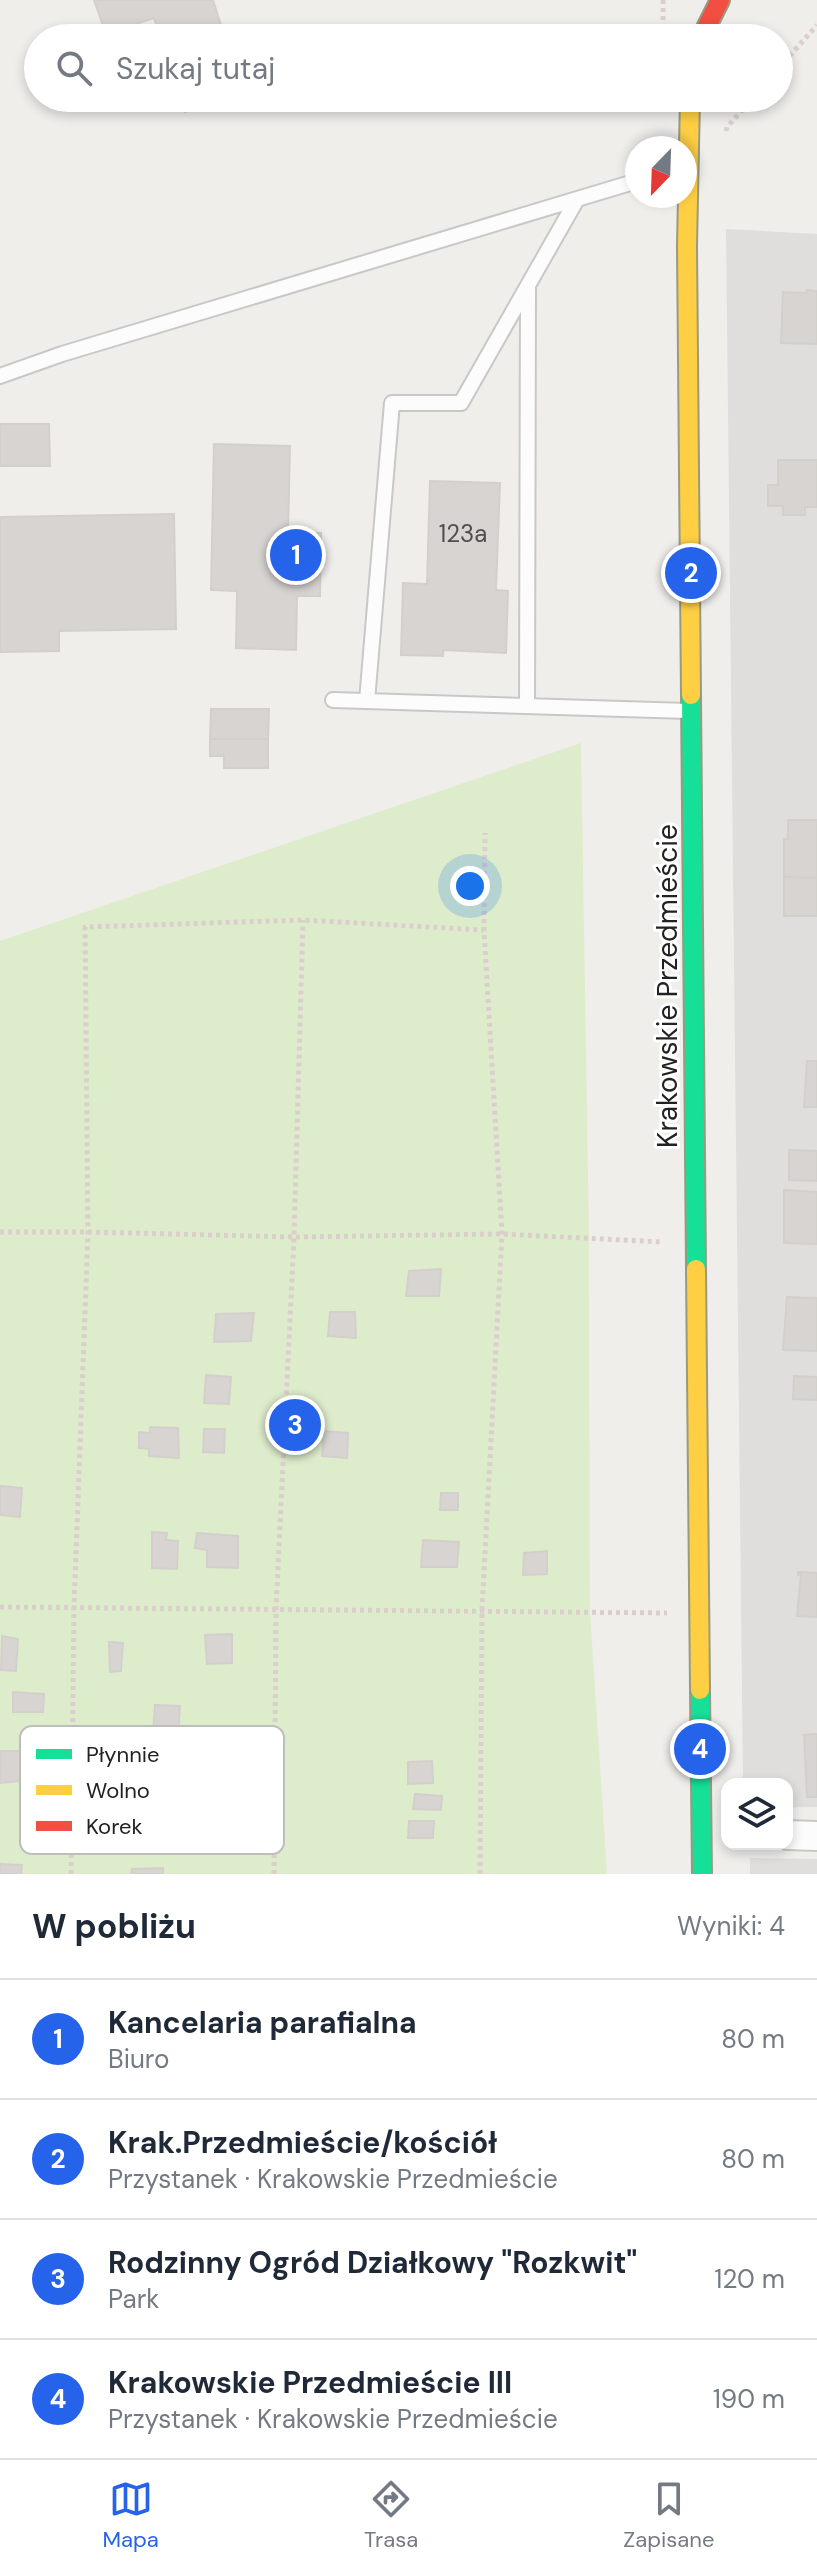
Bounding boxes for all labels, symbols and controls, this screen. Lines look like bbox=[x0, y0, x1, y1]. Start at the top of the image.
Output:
search box bbox=[24, 24, 793, 112]
icon: search bbox=[52, 46, 96, 90]
text: Szukaj tutaj bbox=[116, 49, 275, 88]
north arrow bbox=[625, 136, 697, 208]
house number: 123a bbox=[439, 518, 487, 549]
pin: 1 bbox=[270, 525, 322, 585]
pin: 2 bbox=[665, 543, 717, 603]
street label: Krakowskie Przedmieście bbox=[649, 824, 686, 1148]
your location bbox=[450, 866, 490, 906]
pin: 3 bbox=[269, 1395, 321, 1455]
pin: 4 bbox=[674, 1719, 726, 1779]
legend bbox=[20, 1726, 284, 1854]
text: Płynnie bbox=[86, 1740, 160, 1769]
text: Wolno bbox=[86, 1776, 150, 1805]
map controls bbox=[721, 1778, 793, 1850]
button: layers bbox=[721, 1778, 793, 1850]
text: Korek bbox=[86, 1812, 142, 1841]
text: W pobliżu bbox=[32, 1904, 196, 1949]
text: Wyniki: 4 bbox=[677, 1909, 785, 1943]
text: Kancelaria parafialna bbox=[108, 2003, 417, 2042]
text: 1 bbox=[53, 2022, 63, 2056]
text: 80 m bbox=[721, 2022, 785, 2056]
text: Biuro bbox=[108, 2042, 169, 2076]
text: Krak.Przedmieście/kościół bbox=[108, 2123, 497, 2162]
text: 2 bbox=[50, 2142, 66, 2176]
text: 80 m bbox=[721, 2142, 785, 2176]
text: Przystanek · Krakowskie Przedmieście bbox=[108, 2162, 558, 2196]
text: Rodzinny Ogród Działkowy "Rozkwit" bbox=[108, 2243, 637, 2282]
text: 3 bbox=[50, 2262, 66, 2296]
text: 120 m bbox=[714, 2262, 785, 2296]
text: Park bbox=[108, 2282, 159, 2316]
text: Krakowskie Przedmieście III bbox=[108, 2363, 512, 2402]
text: 4 bbox=[50, 2382, 66, 2416]
text: 190 m bbox=[713, 2382, 785, 2416]
text: Przystanek · Krakowskie Przedmieście bbox=[108, 2402, 558, 2436]
tab: Mapa bbox=[103, 2477, 159, 2554]
tab: Trasa bbox=[364, 2477, 418, 2554]
tab: Zapisane bbox=[623, 2477, 714, 2554]

